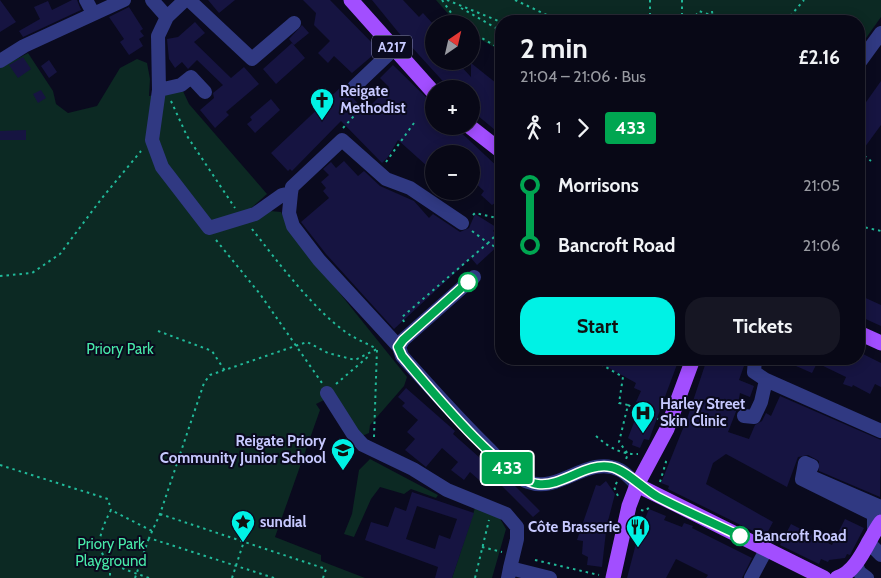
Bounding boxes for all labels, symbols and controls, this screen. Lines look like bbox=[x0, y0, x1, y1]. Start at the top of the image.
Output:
north arrow bbox=[425, 15, 480, 70]
map controls bbox=[425, 15, 480, 200]
text: 2 min bbox=[520, 31, 588, 65]
road number: A217 bbox=[372, 36, 412, 58]
text: £2.16 bbox=[799, 46, 840, 69]
text: 21:04 – 21:06 · Bus bbox=[520, 67, 646, 86]
button: + bbox=[425, 80, 480, 135]
place label: Reigate Methodist bbox=[340, 82, 406, 117]
church icon: Reigate Methodist bbox=[309, 87, 335, 121]
icon: walk bbox=[520, 114, 548, 142]
icon: forward bbox=[569, 114, 597, 142]
text: 433 bbox=[615, 117, 646, 139]
text: 1 bbox=[556, 118, 561, 137]
button: − bbox=[425, 145, 480, 200]
text: Morrisons bbox=[558, 174, 639, 197]
text: 21:05 bbox=[803, 176, 840, 195]
text: Bancroft Road bbox=[558, 234, 675, 257]
text: 21:06 bbox=[803, 236, 840, 255]
unlabelled marker bbox=[458, 272, 478, 292]
button: Start bbox=[520, 297, 675, 355]
button: Tickets bbox=[685, 297, 840, 355]
park label: Priory Park bbox=[86, 340, 154, 358]
place label: Harley Street Skin Clinic bbox=[660, 395, 745, 430]
hospital icon: Harley Street Skin Clinic bbox=[630, 400, 656, 434]
place label: Reigate Priory Community Junior School bbox=[160, 432, 327, 467]
school or university icon: Reigate Priory Community Junior School bbox=[330, 437, 356, 471]
line badge: 433 bbox=[478, 452, 536, 484]
text: 433 bbox=[492, 457, 522, 479]
place icon: sundial bbox=[230, 509, 256, 543]
place label: sundial bbox=[260, 513, 307, 531]
restaurant icon: Côte Brasserie bbox=[625, 514, 651, 548]
place label: Côte Brasserie bbox=[528, 518, 620, 536]
marker: Bancroft Road bbox=[730, 526, 750, 546]
place label: Bancroft Road bbox=[754, 527, 847, 545]
park label: Priory Park Playground bbox=[75, 535, 147, 570]

